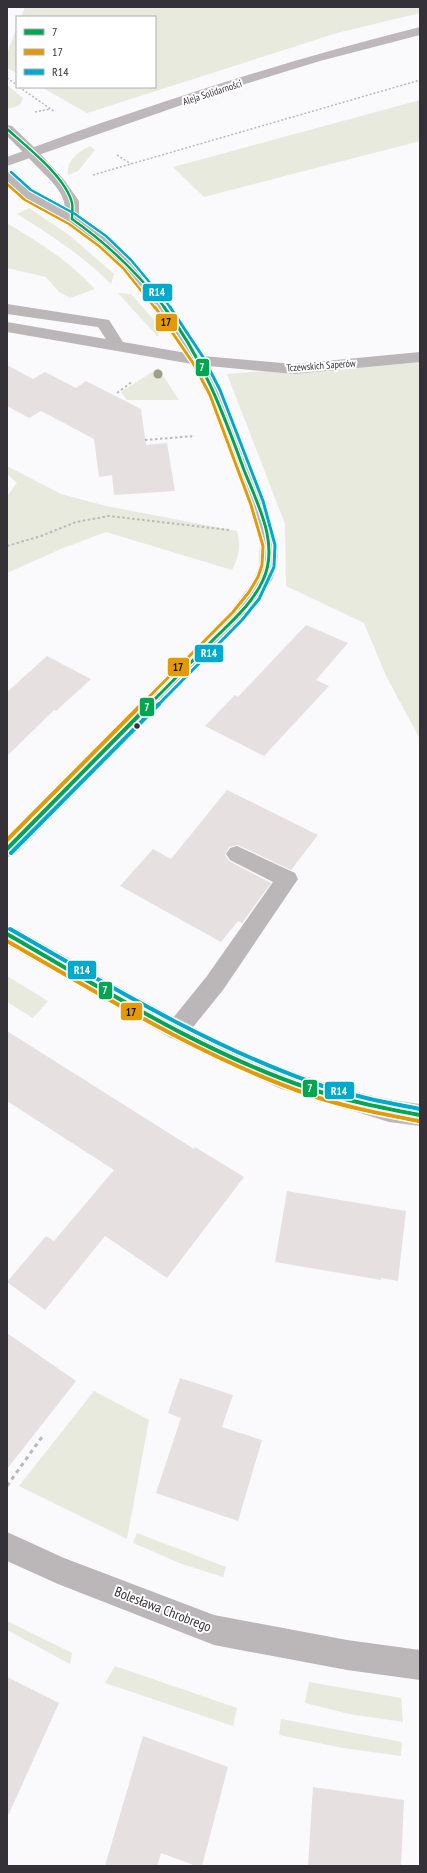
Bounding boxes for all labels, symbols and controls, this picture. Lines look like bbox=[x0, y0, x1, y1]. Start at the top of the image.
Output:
legend bbox=[16, 16, 156, 88]
text: 7 bbox=[52, 24, 57, 39]
text: 17 bbox=[52, 44, 63, 59]
text: R14 bbox=[52, 64, 69, 79]
street label: Aleja Solidarności bbox=[181, 77, 243, 108]
line badge: R14 bbox=[142, 283, 173, 302]
text: R14 bbox=[149, 285, 166, 299]
line badge: 17 bbox=[155, 313, 178, 332]
text: 17 bbox=[161, 315, 171, 329]
street label: Tczewskich Saperów bbox=[286, 357, 356, 374]
line badge: 7 bbox=[195, 358, 210, 377]
text: 7 bbox=[199, 360, 205, 374]
line badge: R14 bbox=[194, 644, 224, 663]
text: R14 bbox=[201, 646, 218, 660]
line badge: 17 bbox=[167, 657, 190, 677]
text: 17 bbox=[173, 660, 183, 674]
line badge: 7 bbox=[139, 697, 155, 717]
text: 7 bbox=[144, 700, 150, 714]
unlabelled marker bbox=[132, 721, 142, 731]
line badge: R14 bbox=[67, 960, 97, 980]
text: R14 bbox=[74, 963, 91, 977]
line badge: 7 bbox=[98, 981, 113, 1000]
text: 7 bbox=[102, 983, 108, 997]
line badge: 17 bbox=[120, 1002, 143, 1021]
text: 17 bbox=[126, 1005, 136, 1019]
line badge: 7 bbox=[302, 1079, 318, 1098]
text: 7 bbox=[307, 1081, 313, 1095]
line badge: R14 bbox=[324, 1081, 355, 1100]
text: R14 bbox=[331, 1084, 348, 1098]
street label: Bolesława Chrobrego bbox=[112, 1582, 214, 1636]

